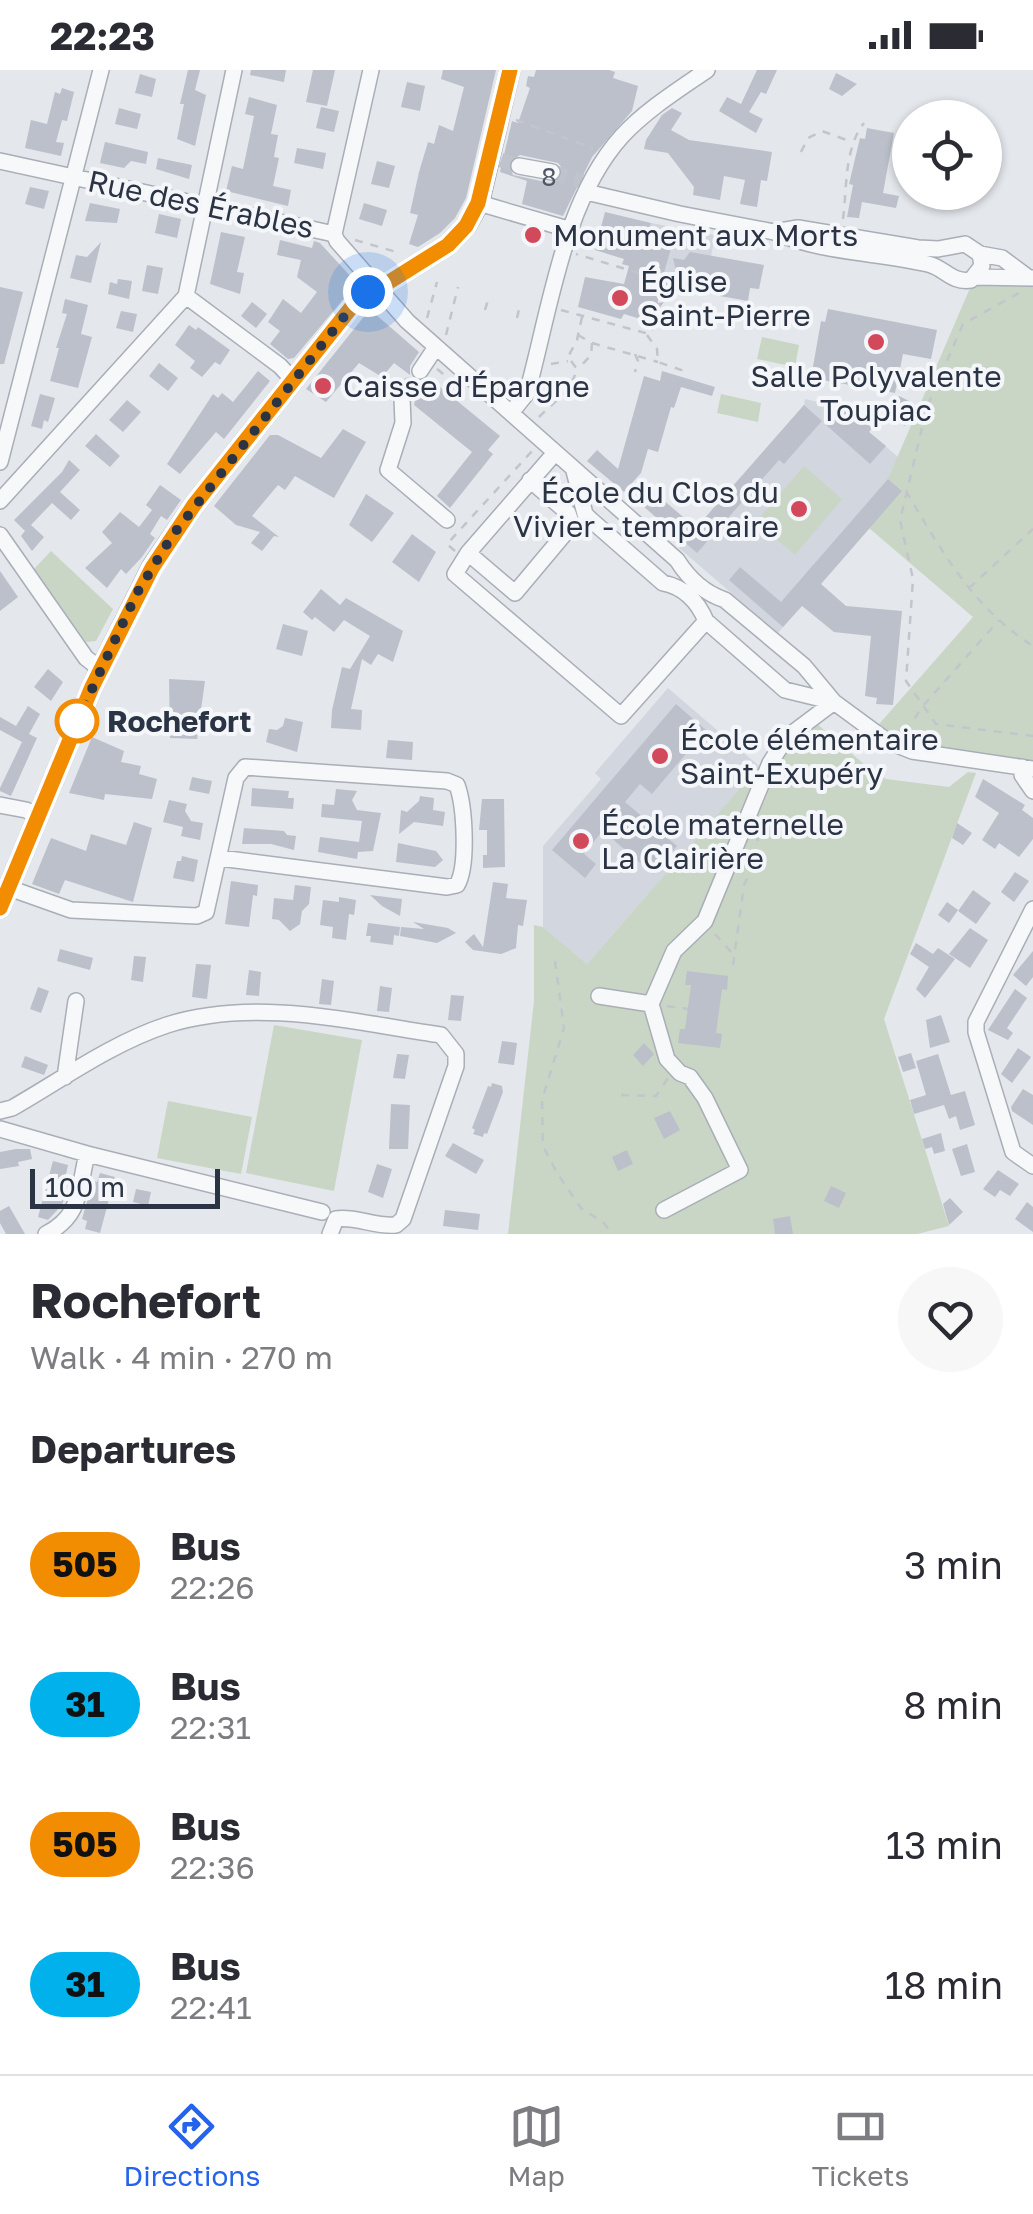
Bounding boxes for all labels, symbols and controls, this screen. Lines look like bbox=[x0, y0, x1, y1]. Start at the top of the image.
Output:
text: 22:23 bbox=[50, 13, 155, 58]
map controls bbox=[892, 100, 1002, 210]
button: locate bbox=[892, 100, 1002, 210]
house number: 8 bbox=[541, 161, 557, 192]
street label: Rue des Érables bbox=[85, 163, 317, 245]
place label: Monument aux Morts bbox=[553, 217, 858, 253]
marker: Monument aux Morts bbox=[522, 224, 544, 246]
place label: Église Saint-Pierre bbox=[640, 263, 811, 333]
your location bbox=[343, 267, 393, 317]
marker: Église Saint-Pierre bbox=[609, 287, 631, 309]
marker: Salle Polyvalente Toupiac bbox=[865, 331, 887, 353]
place label: Salle Polyvalente Toupiac bbox=[750, 358, 1002, 428]
place label: Caisse d'Épargne bbox=[343, 368, 590, 404]
marker: Caisse d'Épargne bbox=[312, 375, 334, 397]
place label: École du Clos du Vivier - temporaire bbox=[513, 474, 779, 544]
marker: École du Clos du Vivier - temporaire bbox=[788, 498, 810, 520]
marker: Rochefort bbox=[56, 700, 98, 742]
place label: Rochefort bbox=[107, 703, 251, 739]
place label: École élémentaire Saint-Exupéry bbox=[680, 721, 939, 791]
marker: École élémentaire Saint-Exupéry bbox=[649, 745, 671, 767]
place label: École maternelle La Clairière bbox=[601, 806, 844, 876]
marker: École maternelle La Clairière bbox=[570, 830, 592, 852]
scale bar bbox=[30, 1164, 220, 1208]
text: 100 m bbox=[45, 1170, 125, 1203]
button: heart bbox=[898, 1267, 1003, 1372]
text: Rochefort bbox=[30, 1271, 261, 1329]
text: Walk · 4 min · 270 m bbox=[30, 1338, 333, 1376]
text: Departures bbox=[30, 1426, 236, 1471]
text: Bus bbox=[170, 1523, 241, 1568]
text: 3 min bbox=[904, 1542, 1003, 1587]
text: 505 bbox=[52, 1543, 118, 1585]
text: 22:26 bbox=[170, 1568, 255, 1606]
text: Bus bbox=[170, 1663, 241, 1708]
text: 8 min bbox=[903, 1682, 1003, 1727]
text: 31 bbox=[65, 1683, 105, 1725]
text: 22:31 bbox=[170, 1708, 251, 1746]
text: Bus bbox=[170, 1803, 241, 1848]
text: 13 min bbox=[886, 1822, 1003, 1867]
text: 505 bbox=[52, 1823, 118, 1865]
text: 22:36 bbox=[170, 1848, 255, 1886]
text: Bus bbox=[170, 1943, 241, 1988]
text: 18 min bbox=[885, 1962, 1003, 2007]
text: 31 bbox=[65, 1963, 105, 2005]
text: 22:41 bbox=[170, 1988, 252, 2026]
tab: Directions bbox=[124, 2099, 260, 2192]
tab: Map bbox=[508, 2099, 565, 2192]
tab: Tickets bbox=[812, 2099, 909, 2192]

